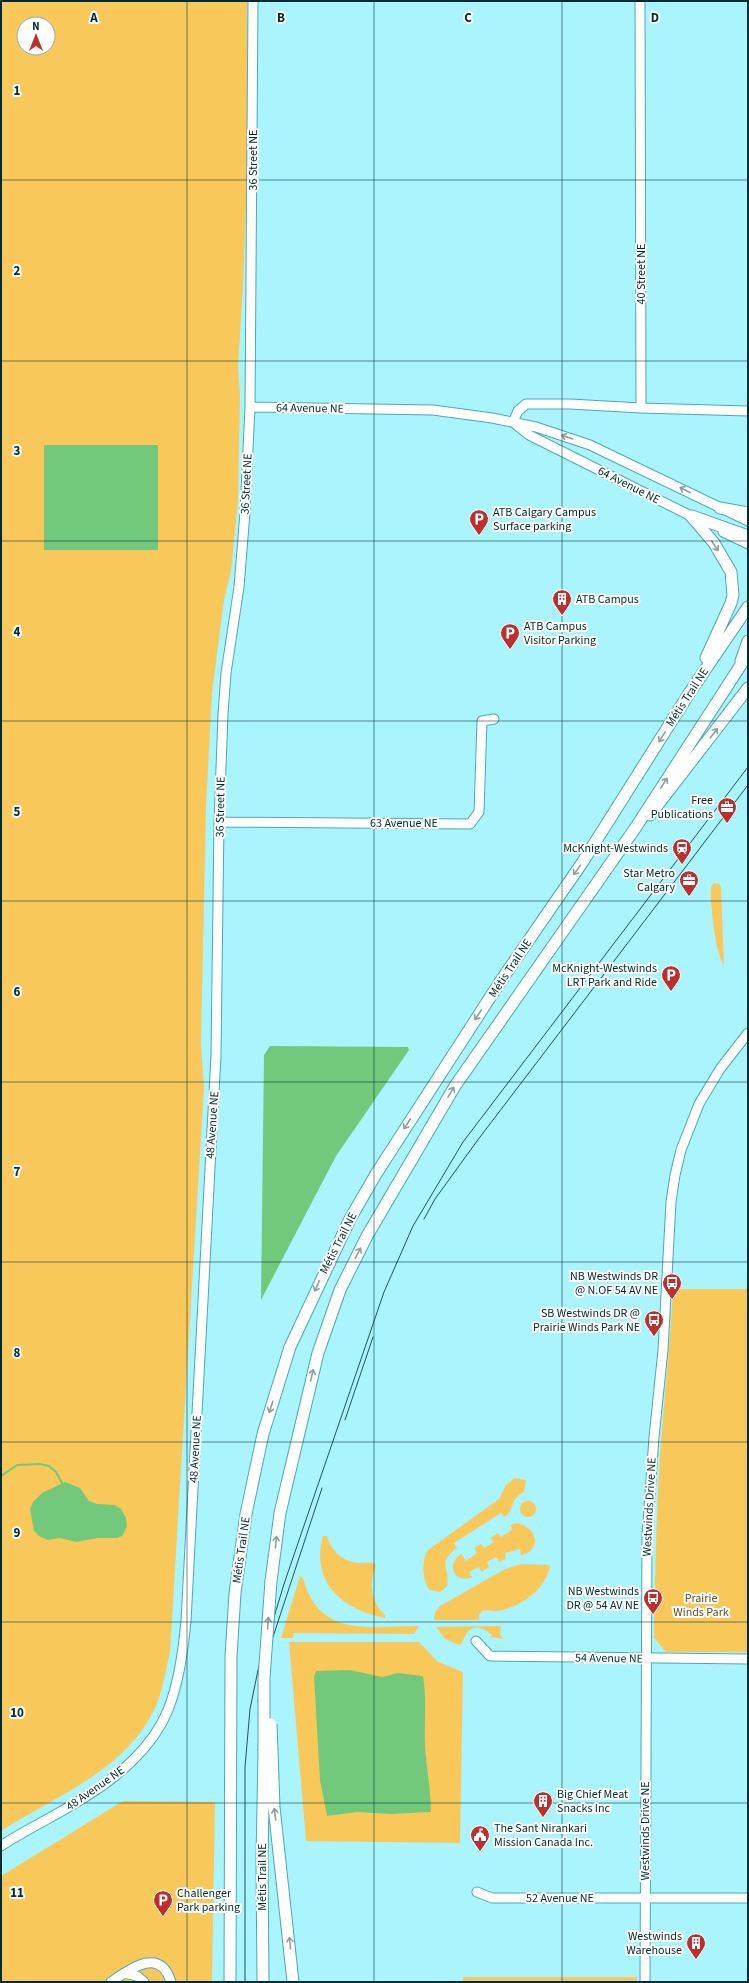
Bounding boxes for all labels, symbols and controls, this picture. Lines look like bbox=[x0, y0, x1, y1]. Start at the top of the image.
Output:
text: A bbox=[89, 9, 98, 27]
text: B bbox=[277, 9, 285, 27]
text: C bbox=[464, 9, 472, 27]
text: D bbox=[651, 9, 659, 27]
north arrow bbox=[16, 16, 56, 56]
text: N bbox=[32, 19, 40, 34]
text: 1 bbox=[14, 82, 21, 100]
street label: 36 Street NE bbox=[245, 130, 262, 190]
street label: 40 Street NE bbox=[633, 244, 650, 304]
text: 2 bbox=[14, 262, 21, 280]
street label: 64 Avenue NE bbox=[276, 399, 344, 418]
one-way arrow bbox=[561, 433, 574, 440]
text: 3 bbox=[14, 442, 21, 460]
street label: 36 Street NE bbox=[236, 453, 257, 515]
street label: 64 Avenue NE bbox=[595, 462, 663, 508]
one-way arrow bbox=[680, 486, 692, 493]
place label: ATB Calgary Campus Surface parking bbox=[493, 504, 596, 535]
parking icon: ATB Calgary Campus Surface parking bbox=[468, 508, 490, 536]
one-way arrow bbox=[712, 540, 720, 552]
building icon: ATB Campus bbox=[551, 588, 573, 616]
place label: ATB Campus bbox=[576, 591, 639, 608]
place label: ATB Campus Visitor Parking bbox=[524, 618, 596, 649]
parking icon: ATB Campus Visitor Parking bbox=[499, 622, 521, 650]
text: 4 bbox=[14, 623, 21, 641]
street label: Métis Trail NE bbox=[662, 664, 713, 730]
one-way arrow bbox=[709, 727, 718, 738]
one-way arrow bbox=[657, 731, 665, 743]
street label: 36 Street NE bbox=[211, 776, 230, 838]
one-way arrow bbox=[660, 778, 668, 789]
place label: Free Publications bbox=[651, 792, 713, 823]
office icon: Free Publications bbox=[716, 796, 738, 824]
text: 5 bbox=[14, 803, 21, 821]
street label: 63 Avenue NE bbox=[370, 815, 438, 832]
station icon: McKnight-Westwinds bbox=[671, 837, 693, 865]
place label: McKnight-Westwinds bbox=[563, 840, 668, 857]
one-way arrow bbox=[573, 864, 581, 875]
place label: Star Metro Calgary bbox=[623, 865, 675, 896]
office icon: Star Metro Calgary bbox=[678, 869, 700, 897]
street label: Métis Trail NE bbox=[485, 936, 536, 1001]
place label: McKnight-Westwinds LRT Park and Ride bbox=[552, 960, 657, 991]
parking icon: McKnight-Westwinds LRT Park and Ride bbox=[660, 964, 682, 992]
text: 6 bbox=[14, 983, 21, 1001]
one-way arrow bbox=[474, 1009, 482, 1021]
one-way arrow bbox=[448, 1086, 456, 1098]
street label: 48 Avenue NE bbox=[202, 1091, 223, 1159]
one-way arrow bbox=[403, 1118, 412, 1129]
text: 7 bbox=[14, 1163, 21, 1181]
street label: Métis Trail NE bbox=[316, 1209, 361, 1277]
one-way arrow bbox=[355, 1248, 363, 1260]
place label: NB Westwinds DR @ N.OF 54 AV NE bbox=[570, 1268, 658, 1299]
bus stop icon: NB Westwinds DR @ N.OF 54 AV NE bbox=[661, 1272, 683, 1300]
one-way arrow bbox=[313, 1280, 320, 1292]
place label: SB Westwinds DR @ Prairie Winds Park NE bbox=[533, 1305, 640, 1336]
bus stop icon: SB Westwinds DR @ Prairie Winds Park NE bbox=[643, 1309, 665, 1337]
text: 8 bbox=[14, 1344, 21, 1362]
one-way arrow bbox=[309, 1368, 317, 1381]
one-way arrow bbox=[267, 1401, 274, 1414]
street label: 48 Avenue NE bbox=[185, 1415, 206, 1483]
street label: Westwinds Drive NE bbox=[638, 1457, 661, 1557]
street label: Métis Trail NE bbox=[228, 1516, 255, 1585]
text: 9 bbox=[14, 1524, 21, 1542]
one-way arrow bbox=[272, 1536, 280, 1549]
place label: NB Westwinds DR @ 54 AV NE bbox=[566, 1583, 639, 1614]
bus stop icon: NB Westwinds DR @ 54 AV NE bbox=[642, 1587, 664, 1615]
park label: Prairie Winds Park bbox=[673, 1590, 729, 1621]
one-way arrow bbox=[264, 1617, 271, 1630]
street label: 54 Avenue NE bbox=[575, 1649, 643, 1668]
text: 10 bbox=[10, 1704, 24, 1722]
street label: 48 Avenue NE bbox=[63, 1762, 128, 1815]
street label: Westwinds Drive NE bbox=[637, 1782, 654, 1880]
place label: Big Chief Meat Snacks Inc bbox=[557, 1786, 628, 1817]
building icon: Big Chief Meat Snacks Inc bbox=[532, 1790, 554, 1818]
one-way arrow bbox=[271, 1808, 278, 1821]
place label: The Sant Nirankari Mission Canada Inc. bbox=[494, 1820, 593, 1851]
public building icon: The Sant Nirankari Mission Canada Inc. bbox=[469, 1824, 491, 1852]
street label: Métis Trail NE bbox=[254, 1843, 271, 1911]
text: 11 bbox=[10, 1884, 24, 1902]
place label: Challenger Park parking bbox=[177, 1885, 240, 1916]
parking icon: Challenger Park parking bbox=[152, 1889, 174, 1917]
street label: 52 Avenue NE bbox=[526, 1890, 594, 1907]
place label: Westwinds Warehouse bbox=[626, 1928, 682, 1959]
building icon: Westwinds Warehouse bbox=[685, 1932, 707, 1960]
one-way arrow bbox=[286, 1937, 293, 1950]

